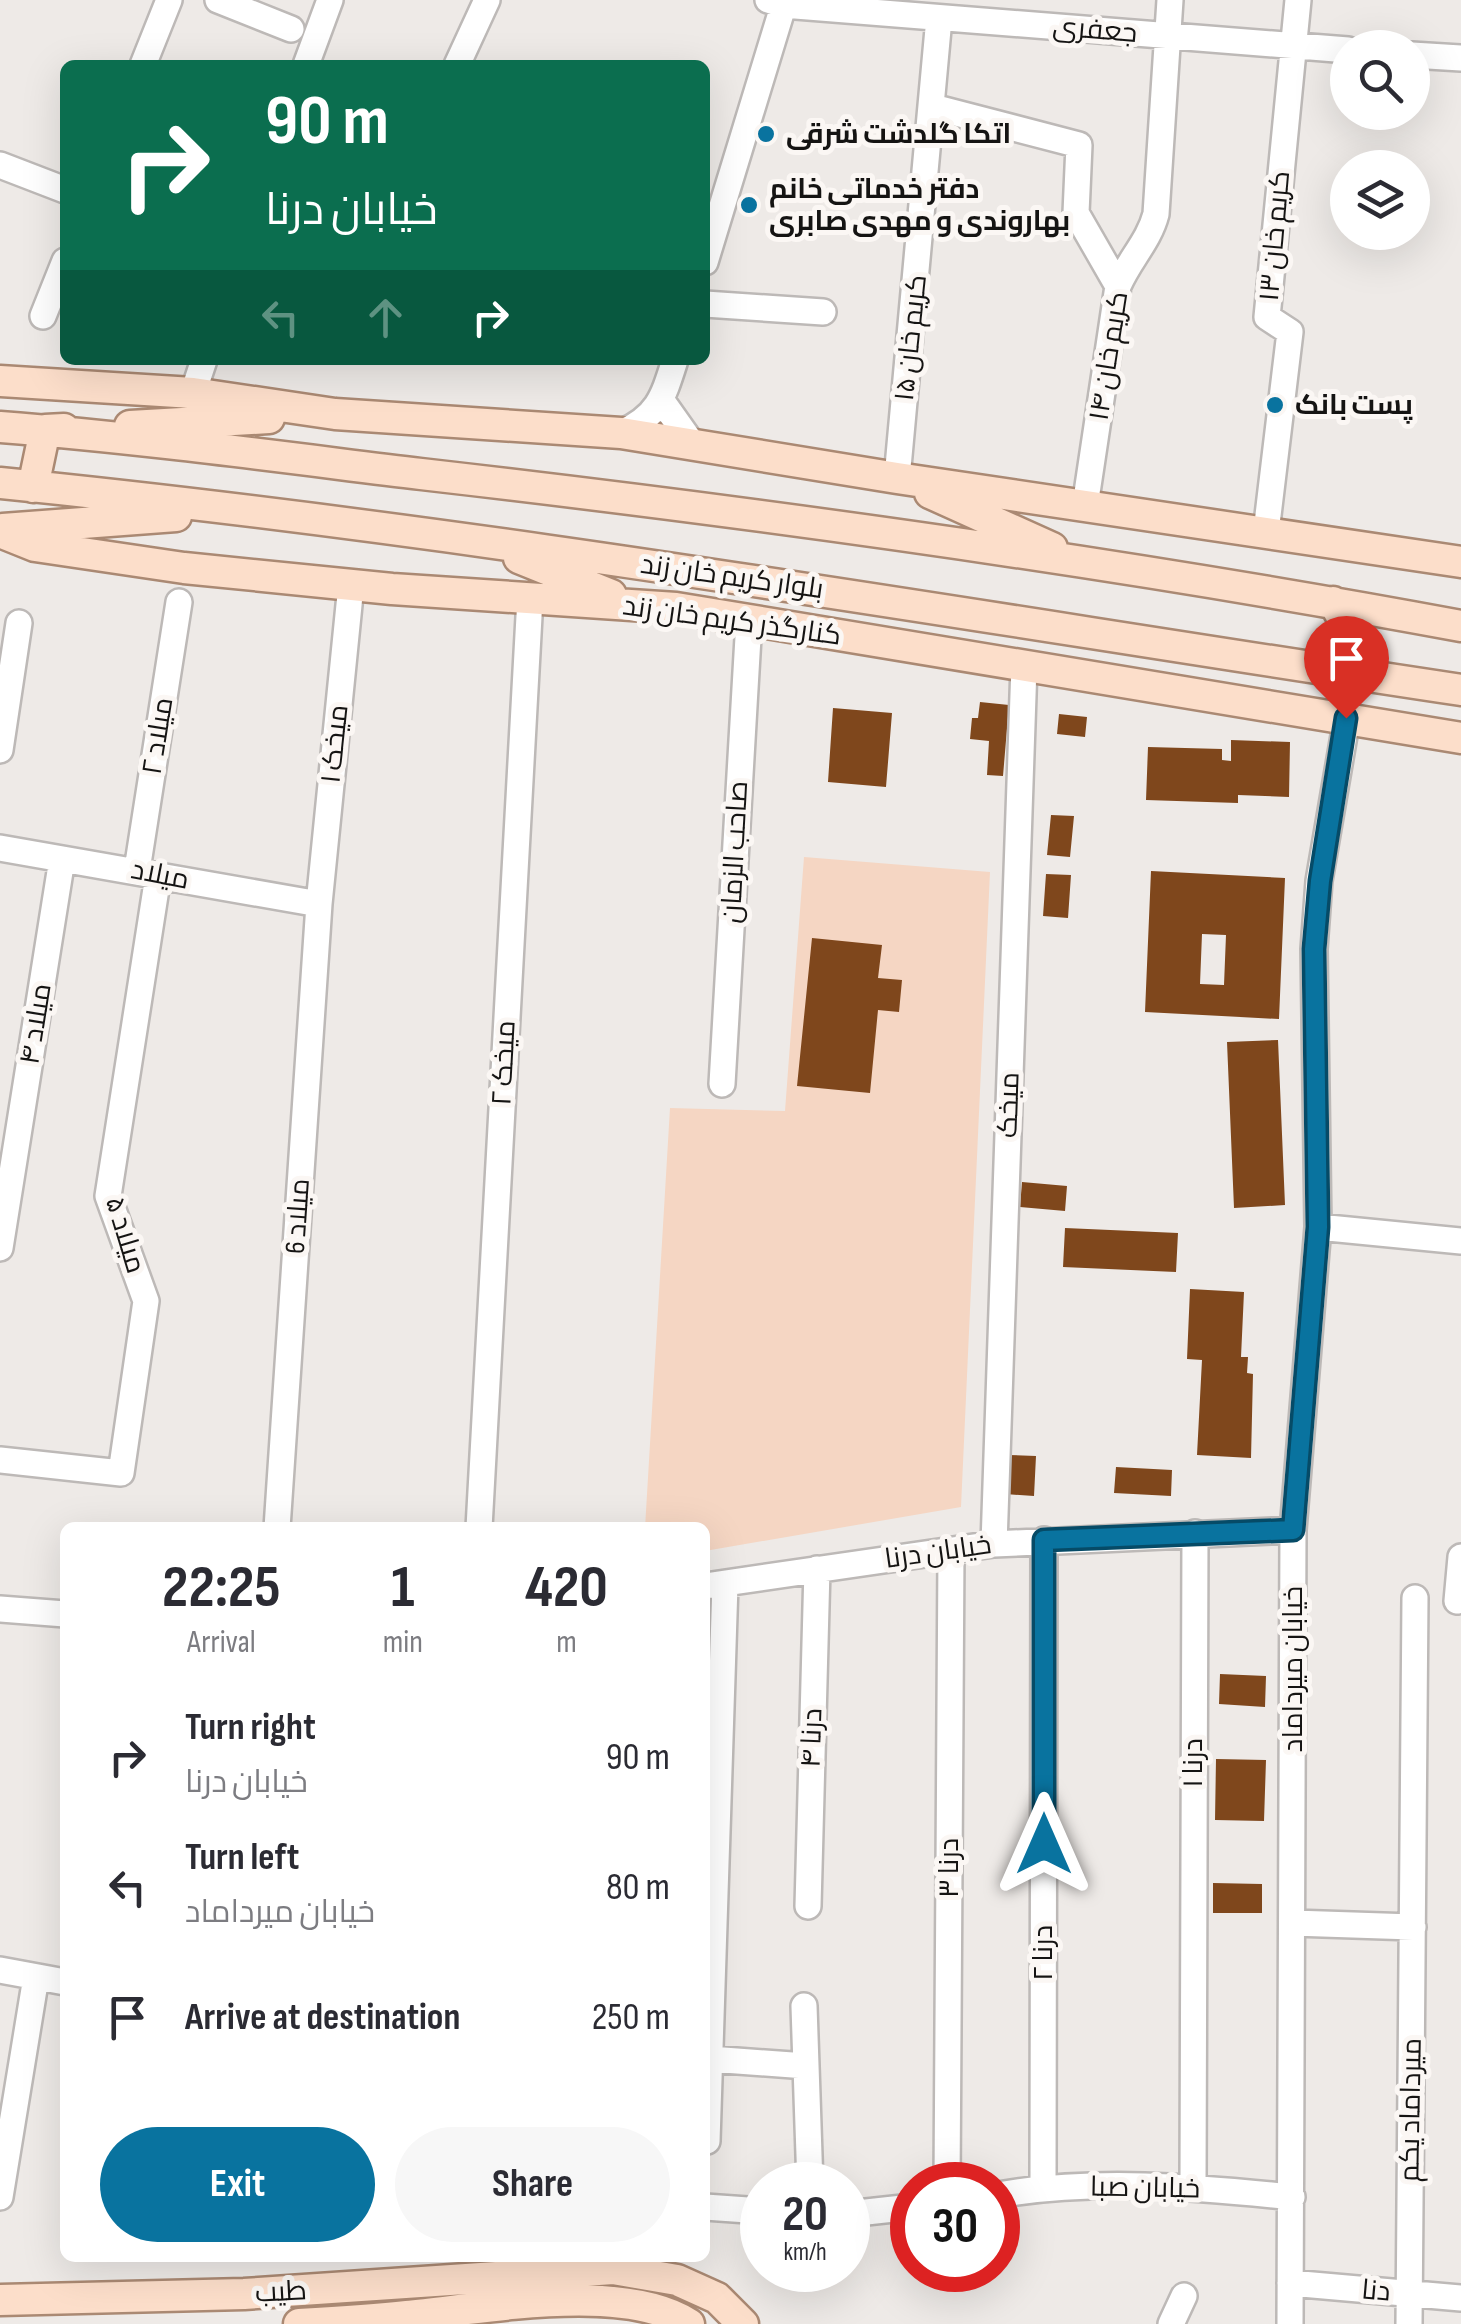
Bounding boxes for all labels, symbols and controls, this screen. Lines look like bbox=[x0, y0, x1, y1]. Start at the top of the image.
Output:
street label: جعفری bbox=[1051, 10, 1139, 50]
map controls bbox=[1330, 30, 1430, 250]
button: search bbox=[1330, 30, 1430, 130]
text: 90 m bbox=[265, 80, 389, 164]
icon: right bbox=[100, 100, 230, 230]
place label: اتکا گلدشت شرقی bbox=[786, 118, 1011, 151]
marker: اتکا گلدشت شرقی bbox=[755, 123, 777, 145]
button: layers bbox=[1330, 150, 1430, 250]
street label: کریم خان ۱۳ bbox=[1253, 169, 1299, 303]
place label: دفتر خدماتی خانم بهاروندی و مهدی صابری bbox=[769, 173, 1070, 238]
text: خیابان درنا bbox=[265, 183, 438, 238]
marker: دفتر خدماتی خانم بهاروندی و مهدی صابری bbox=[738, 194, 760, 216]
street label: کریم خان ۱۵ bbox=[888, 273, 936, 403]
street label: کریم خان ۱۴ bbox=[1083, 289, 1137, 423]
icon: left bbox=[253, 290, 308, 345]
icon: ahead bbox=[358, 290, 413, 345]
icon: right bbox=[463, 290, 518, 345]
place label: پست بانک bbox=[1295, 389, 1413, 424]
marker: پست بانک bbox=[1264, 394, 1286, 416]
street label: بلوار کریم خان زند bbox=[638, 548, 826, 608]
street label: کنارگذر کریم خان زند bbox=[620, 589, 843, 655]
pin bbox=[1304, 616, 1389, 719]
icon: arrive bbox=[1319, 631, 1374, 686]
street label: میلاد ۲ bbox=[136, 695, 180, 777]
street label: میخک ۱ bbox=[314, 703, 356, 785]
street label: صاحب الزمان bbox=[715, 780, 755, 924]
street label: میلاد bbox=[128, 853, 192, 897]
street label: میلاد ۴ bbox=[13, 981, 59, 1067]
street label: میخک ۲ bbox=[485, 1020, 523, 1106]
street label: میخک bbox=[991, 1071, 1027, 1139]
street label: میلاد 6 bbox=[279, 1177, 317, 1255]
street label: میلاد ۵ bbox=[98, 1193, 152, 1277]
street label: خیابان درنا bbox=[882, 1528, 994, 1576]
text: 22:25 bbox=[162, 1552, 281, 1624]
text: 1 bbox=[391, 1552, 415, 1624]
text: 420 bbox=[525, 1552, 608, 1624]
street label: خیابان میرداماد bbox=[1277, 1586, 1310, 1752]
text: Arrival bbox=[187, 1623, 256, 1662]
text: min bbox=[383, 1623, 423, 1662]
text: m bbox=[556, 1623, 577, 1662]
text: Turn right bbox=[185, 1705, 316, 1750]
street label: درنا ۴ bbox=[794, 1708, 830, 1768]
icon: right bbox=[100, 1730, 155, 1785]
text: 90 m bbox=[606, 1735, 670, 1780]
street label: درنا ۱ bbox=[1177, 1738, 1210, 1788]
text: خیابان درنا bbox=[185, 1763, 308, 1802]
position arrow bbox=[992, 1792, 1096, 1896]
text: Turn left bbox=[185, 1835, 299, 1880]
street label: درنا ۳ bbox=[933, 1838, 966, 1898]
icon: left bbox=[100, 1860, 155, 1915]
text: 80 m bbox=[606, 1865, 670, 1910]
text: خیابان میرداماد bbox=[185, 1893, 375, 1932]
street label: درنا ۲ bbox=[1027, 1925, 1060, 1981]
icon: arrive bbox=[100, 1990, 155, 2045]
text: Arrive at destination bbox=[185, 1995, 460, 2040]
text: 250 m bbox=[592, 1995, 670, 2040]
street label: میرداماد یکم bbox=[1393, 2038, 1431, 2182]
button: Exit bbox=[100, 2127, 375, 2242]
button: Share bbox=[395, 2127, 670, 2242]
speed limit sign: 30 bbox=[890, 2162, 1020, 2292]
street label: خیابان صبا bbox=[1090, 2171, 1200, 2205]
text: 20 bbox=[782, 2185, 828, 2245]
text: km/h bbox=[783, 2237, 827, 2268]
street label: دنا bbox=[1360, 2273, 1392, 2309]
street label: طیب bbox=[254, 2274, 308, 2310]

